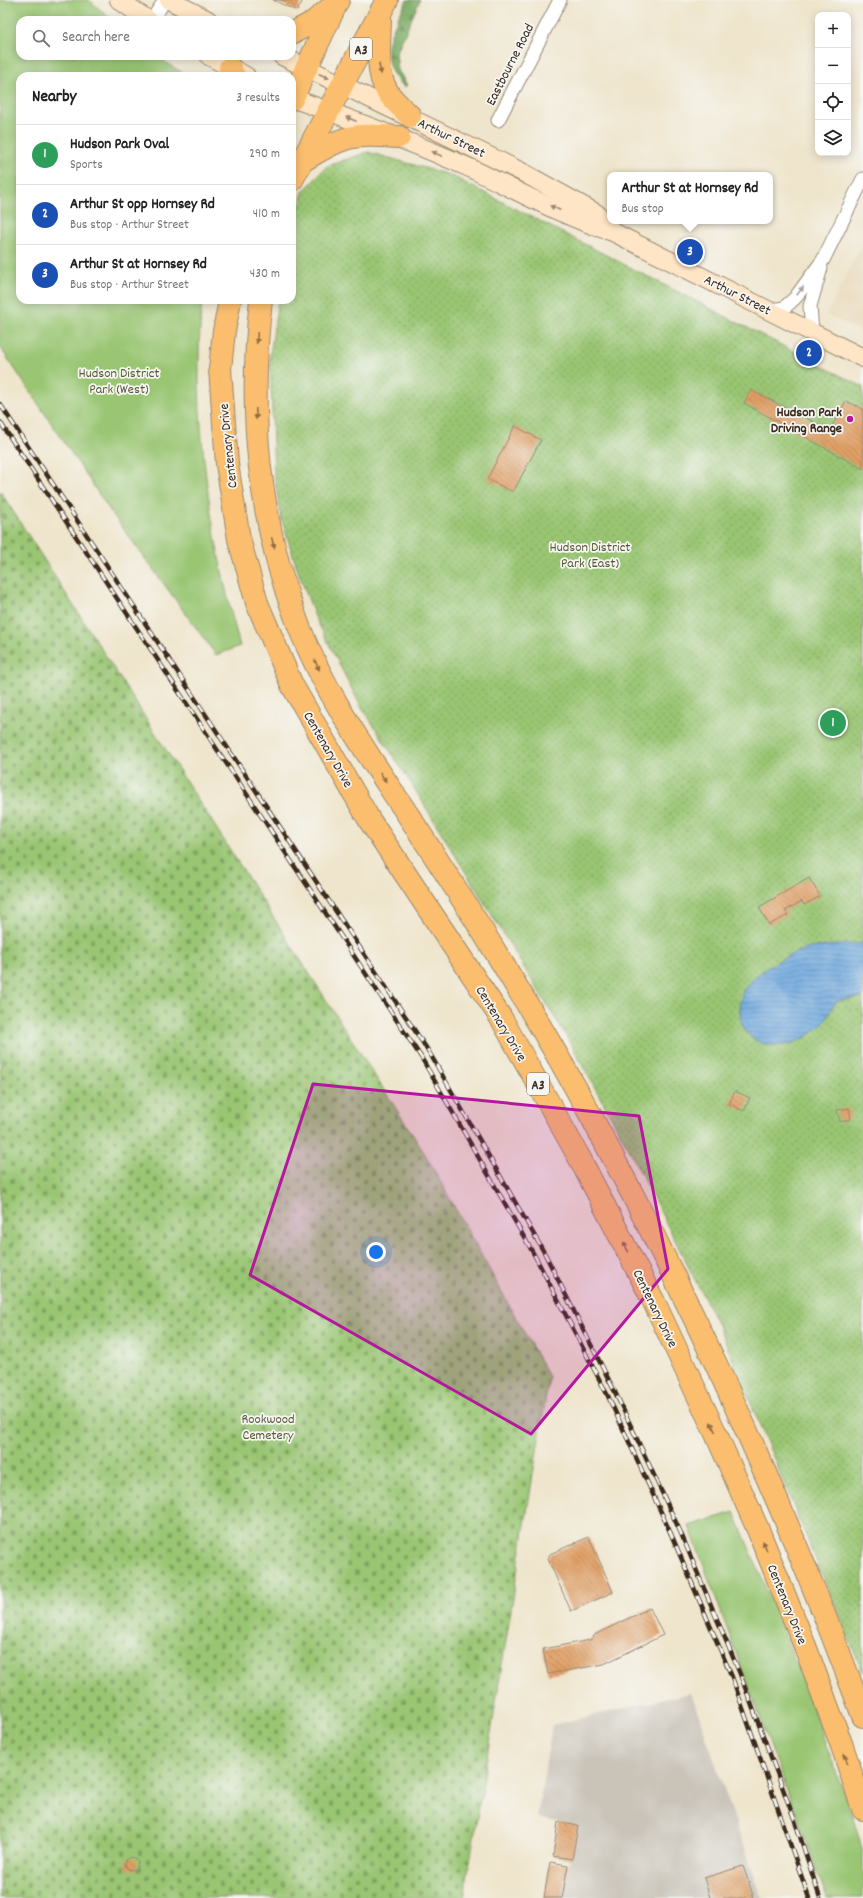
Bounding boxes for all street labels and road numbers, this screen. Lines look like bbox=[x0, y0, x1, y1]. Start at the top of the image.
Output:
street label: Eastbourne Road bbox=[482, 20, 540, 109]
road number: A3 bbox=[350, 38, 372, 60]
street label: Arthur Street bbox=[414, 114, 488, 164]
street label: Arthur Street bbox=[700, 270, 774, 321]
street label: Centenary Drive bbox=[215, 403, 243, 489]
street label: Centenary Drive bbox=[297, 708, 357, 792]
street label: Centenary Drive bbox=[470, 982, 531, 1066]
road number: A3 bbox=[527, 1073, 549, 1095]
street label: Centenary Drive bbox=[627, 1266, 682, 1351]
street label: Centenary Drive bbox=[761, 1562, 811, 1648]

